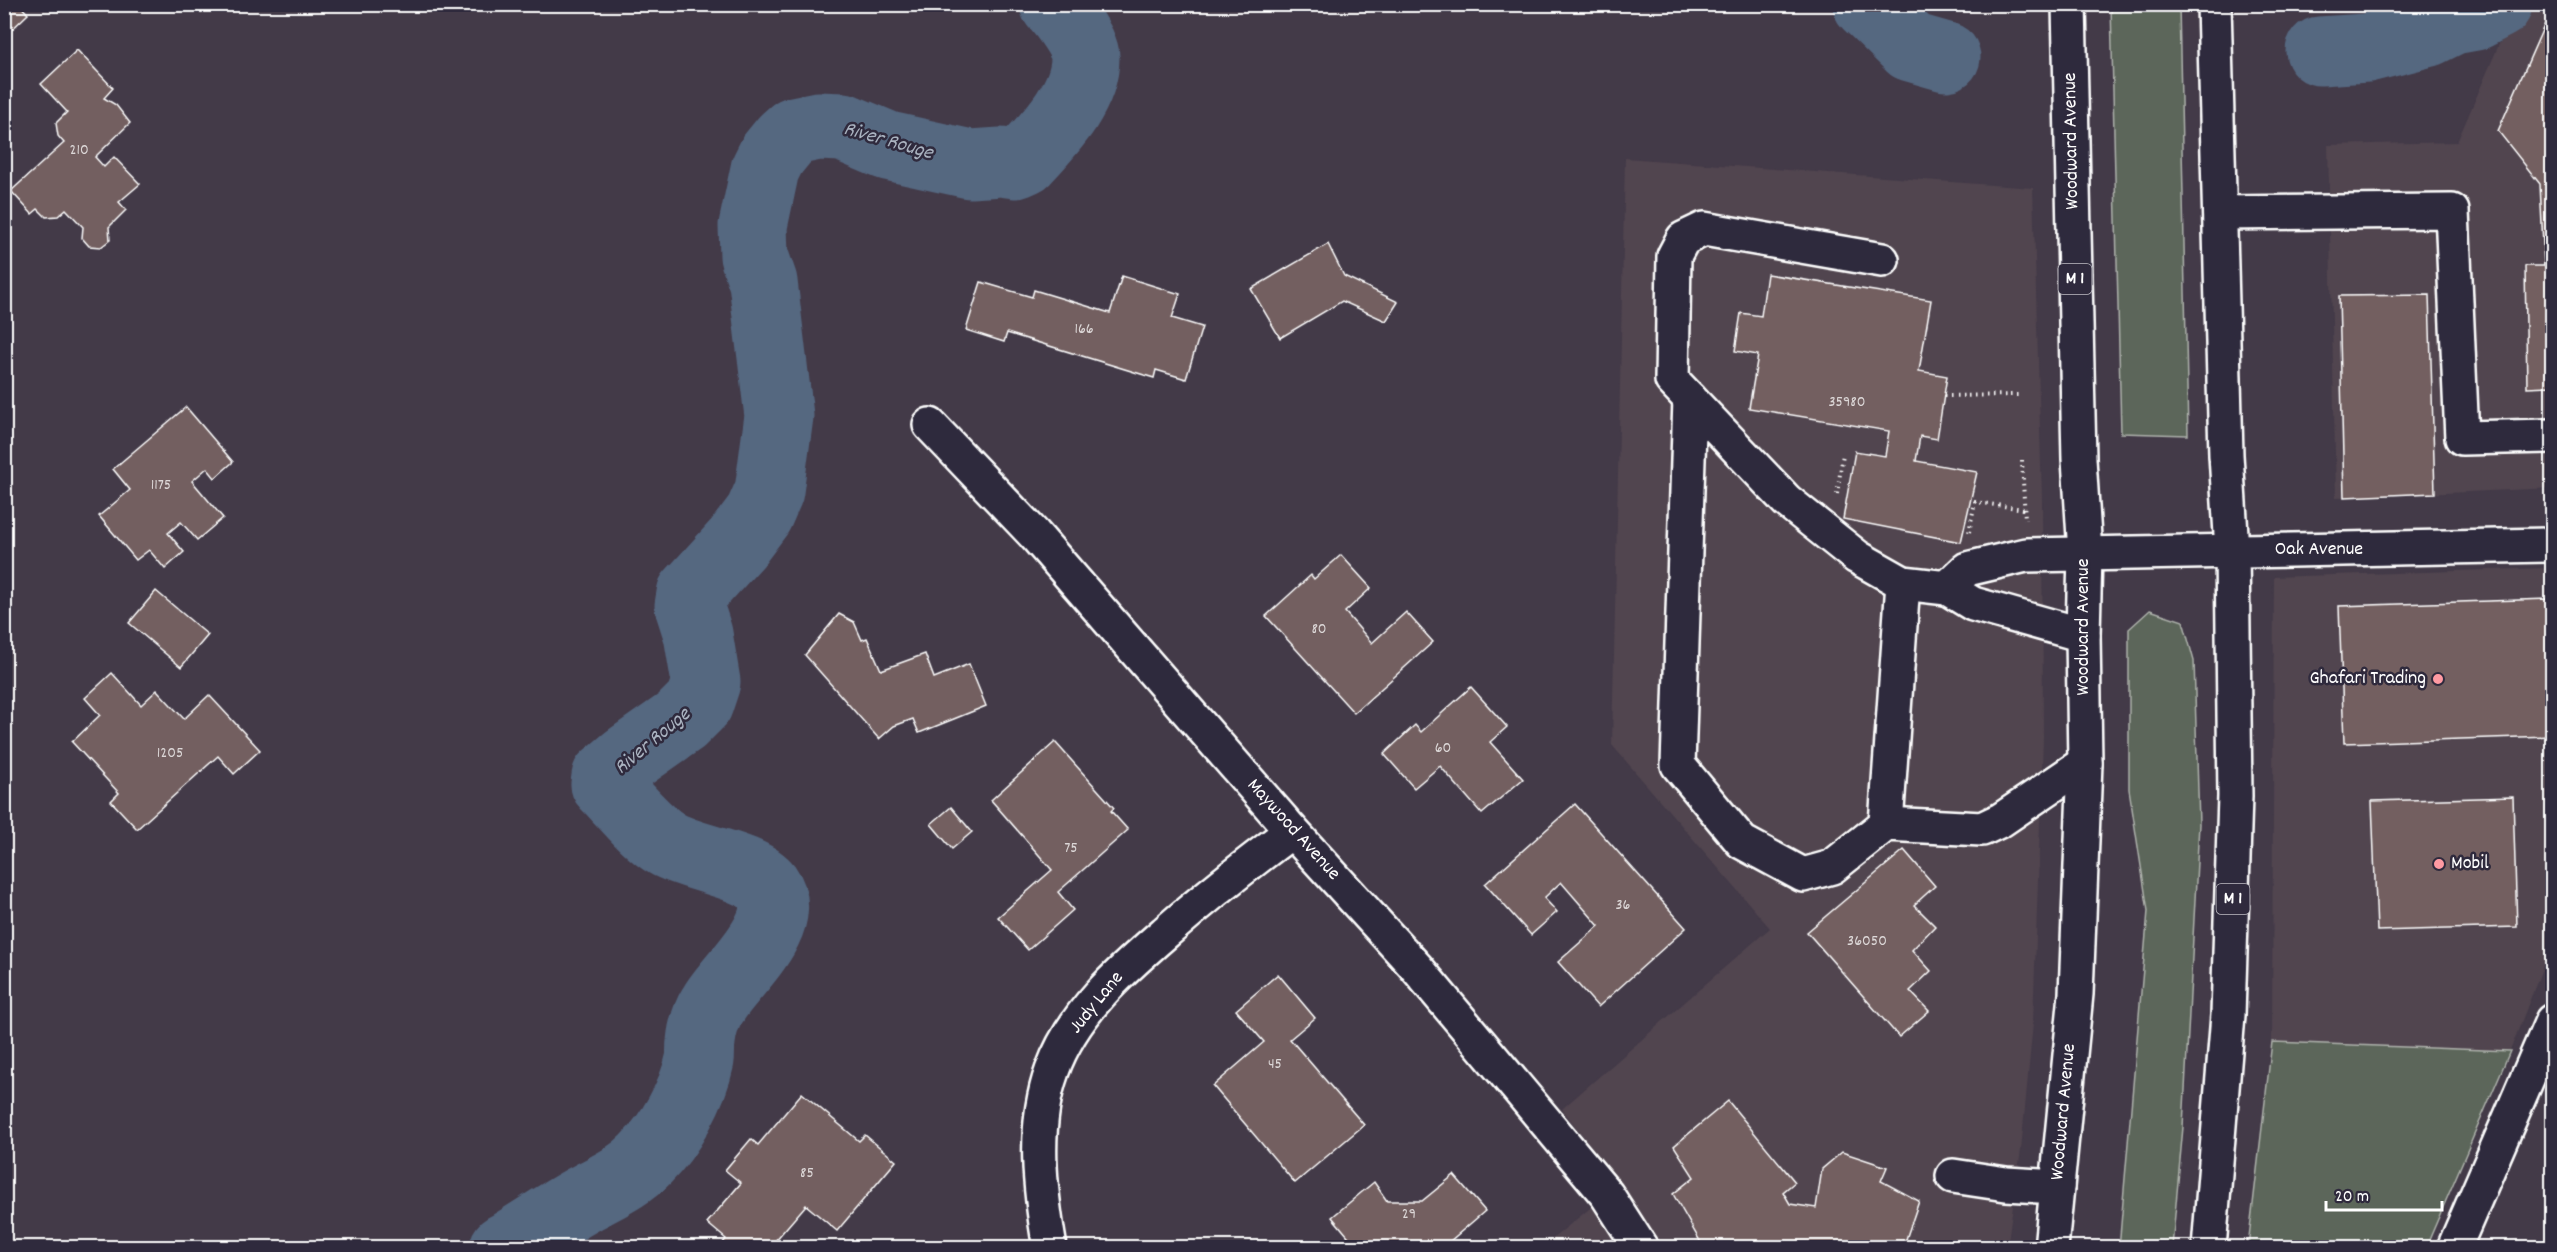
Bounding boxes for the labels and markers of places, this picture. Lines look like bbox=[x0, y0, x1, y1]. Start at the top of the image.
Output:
place label: Ghafari Trading bbox=[2309, 665, 2426, 693]
marker: Ghafari Trading bbox=[2431, 672, 2445, 686]
place label: Mobil bbox=[2451, 850, 2489, 878]
marker: Mobil bbox=[2432, 857, 2446, 871]

